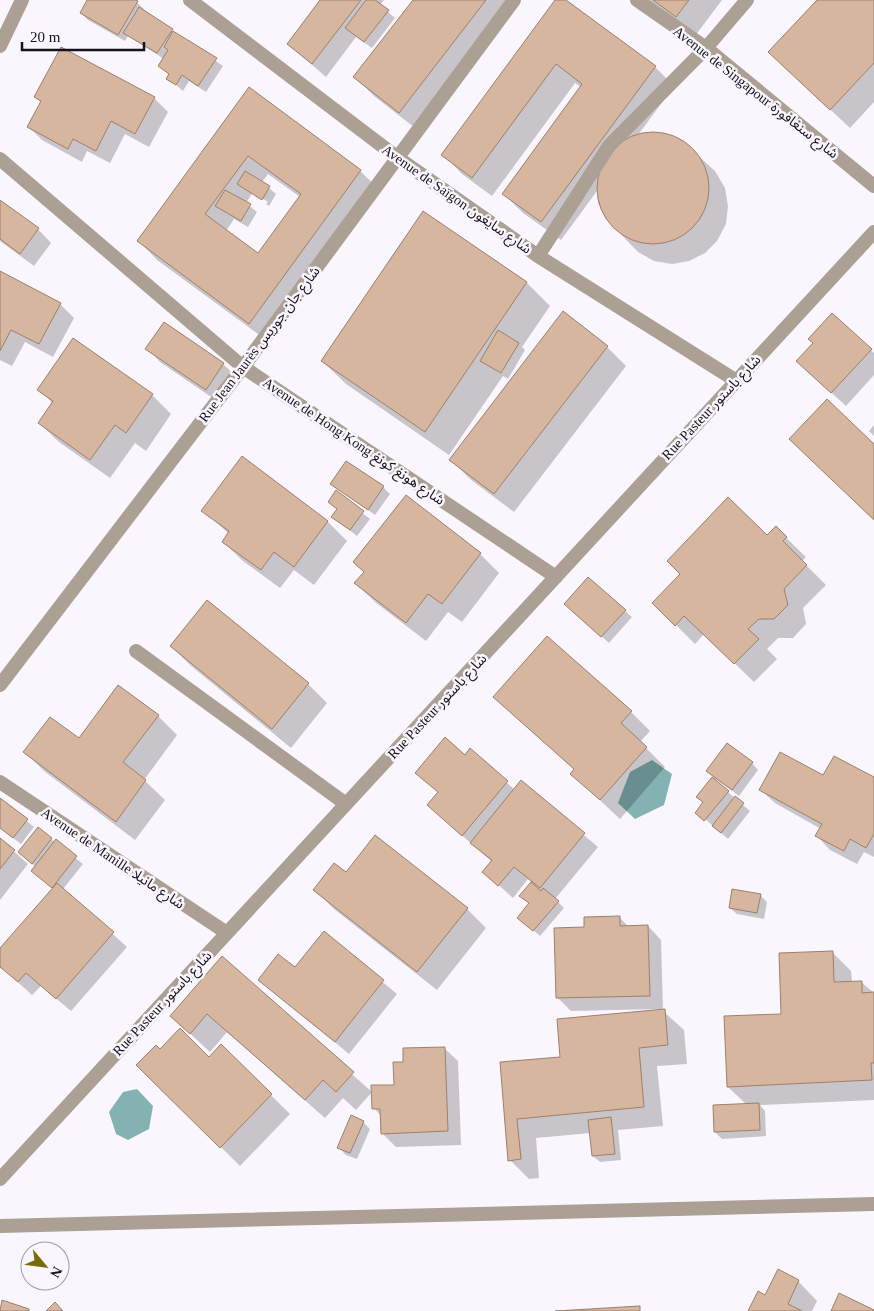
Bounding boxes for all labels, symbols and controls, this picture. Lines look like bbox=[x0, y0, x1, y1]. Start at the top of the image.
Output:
scale bar bbox=[22, 20, 145, 52]
street label: Avenue de Singapour شارع سنغافورة bbox=[669, 23, 841, 164]
text: 20 m bbox=[30, 29, 61, 45]
street label: Avenue de Saïgon شارع سايغون bbox=[378, 142, 534, 259]
street label: Rue Jean Jaurès شارع جان جوريس bbox=[196, 264, 325, 427]
street label: Rue Pasteur شارع باستور bbox=[659, 352, 766, 465]
street label: Avenue de Hong Kong شارع هونغ كونغ bbox=[258, 375, 447, 510]
street label: Rue Pasteur شارع باستور bbox=[385, 651, 492, 764]
street label: Avenue de Manille شارع مانيلا bbox=[37, 805, 187, 914]
street label: Rue Pasteur شارع باستور bbox=[110, 948, 217, 1061]
north arrow bbox=[20, 1241, 70, 1291]
text: N bbox=[47, 1264, 65, 1280]

